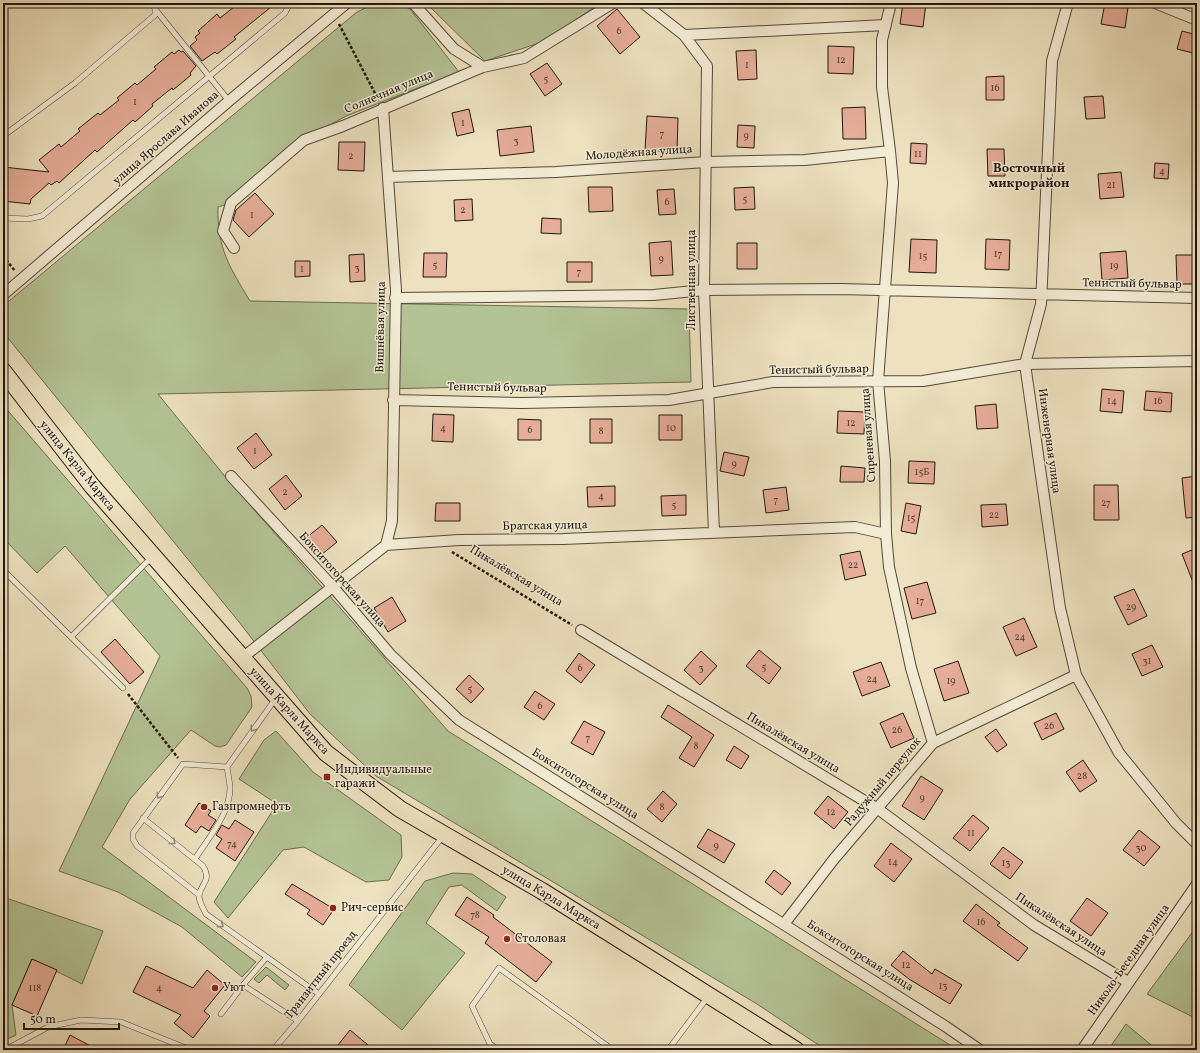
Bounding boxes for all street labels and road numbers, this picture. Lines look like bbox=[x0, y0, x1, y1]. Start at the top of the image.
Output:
street label: Солнечная улица bbox=[342, 66, 436, 118]
street label: улица Ярослава Иванова bbox=[109, 87, 223, 189]
street label: Молодёжная улица bbox=[585, 141, 693, 165]
street label: Лиственная улица bbox=[684, 230, 700, 330]
street label: Тенистый бульвар bbox=[1082, 275, 1182, 293]
street label: Вишнёвая улица bbox=[372, 281, 390, 373]
street label: Тенистый бульвар bbox=[769, 361, 869, 379]
street label: Тенистый бульвар bbox=[447, 379, 547, 397]
street label: Сиреневая улица bbox=[858, 387, 880, 483]
street label: Инженерная улица bbox=[1034, 387, 1064, 495]
street label: улица Карла Маркса bbox=[35, 417, 119, 515]
street label: Братская улица bbox=[502, 517, 588, 535]
street label: Бокситогорская улица bbox=[295, 529, 389, 631]
street label: Пикалёвская улица bbox=[466, 542, 566, 610]
street label: улица Карла Маркса bbox=[245, 664, 333, 758]
street label: Пикалёвская улица bbox=[743, 709, 843, 777]
street label: Радужный переулок bbox=[841, 734, 925, 830]
street label: Бокситогорская улица bbox=[529, 745, 641, 823]
street label: улица Карла Маркса bbox=[499, 862, 603, 934]
street label: Пикалёвская улица bbox=[1012, 889, 1110, 961]
street label: Николо-Беседная улица bbox=[1084, 901, 1174, 1019]
street label: Бокситогорская улица bbox=[804, 917, 916, 995]
street label: Транзитный проезд bbox=[281, 927, 361, 1023]

